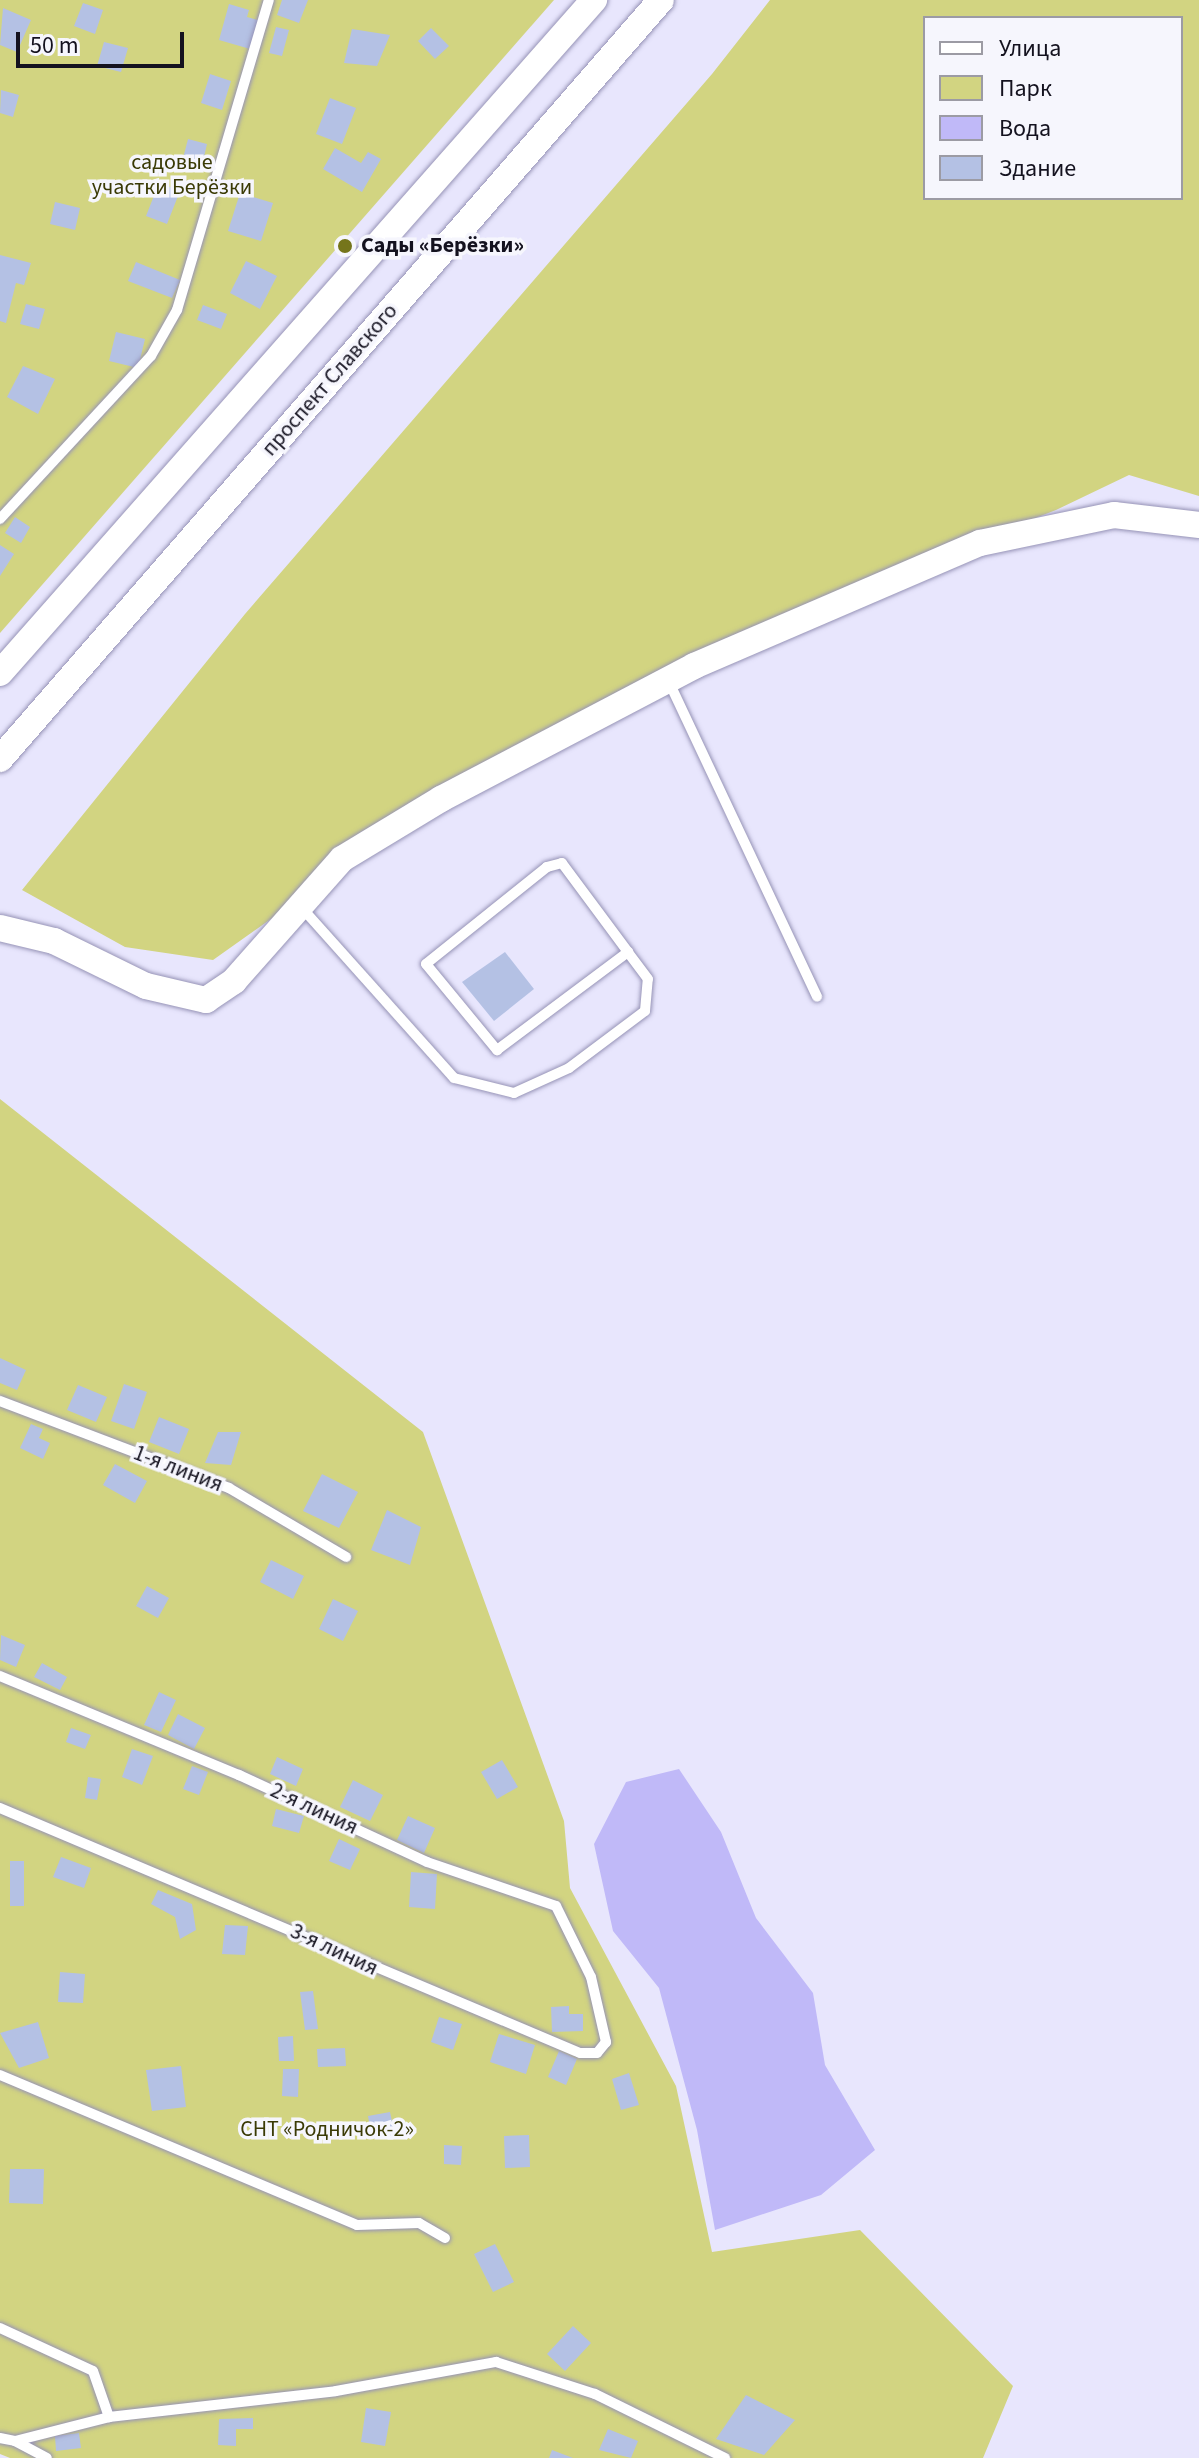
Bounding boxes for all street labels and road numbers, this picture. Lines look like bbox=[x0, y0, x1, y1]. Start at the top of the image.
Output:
street label: проспект Славского bbox=[257, 298, 403, 462]
street label: 1-я линия bbox=[130, 1440, 226, 1498]
street label: 2-я линия bbox=[266, 1777, 362, 1841]
street label: 3-я линия bbox=[286, 1918, 382, 1982]

